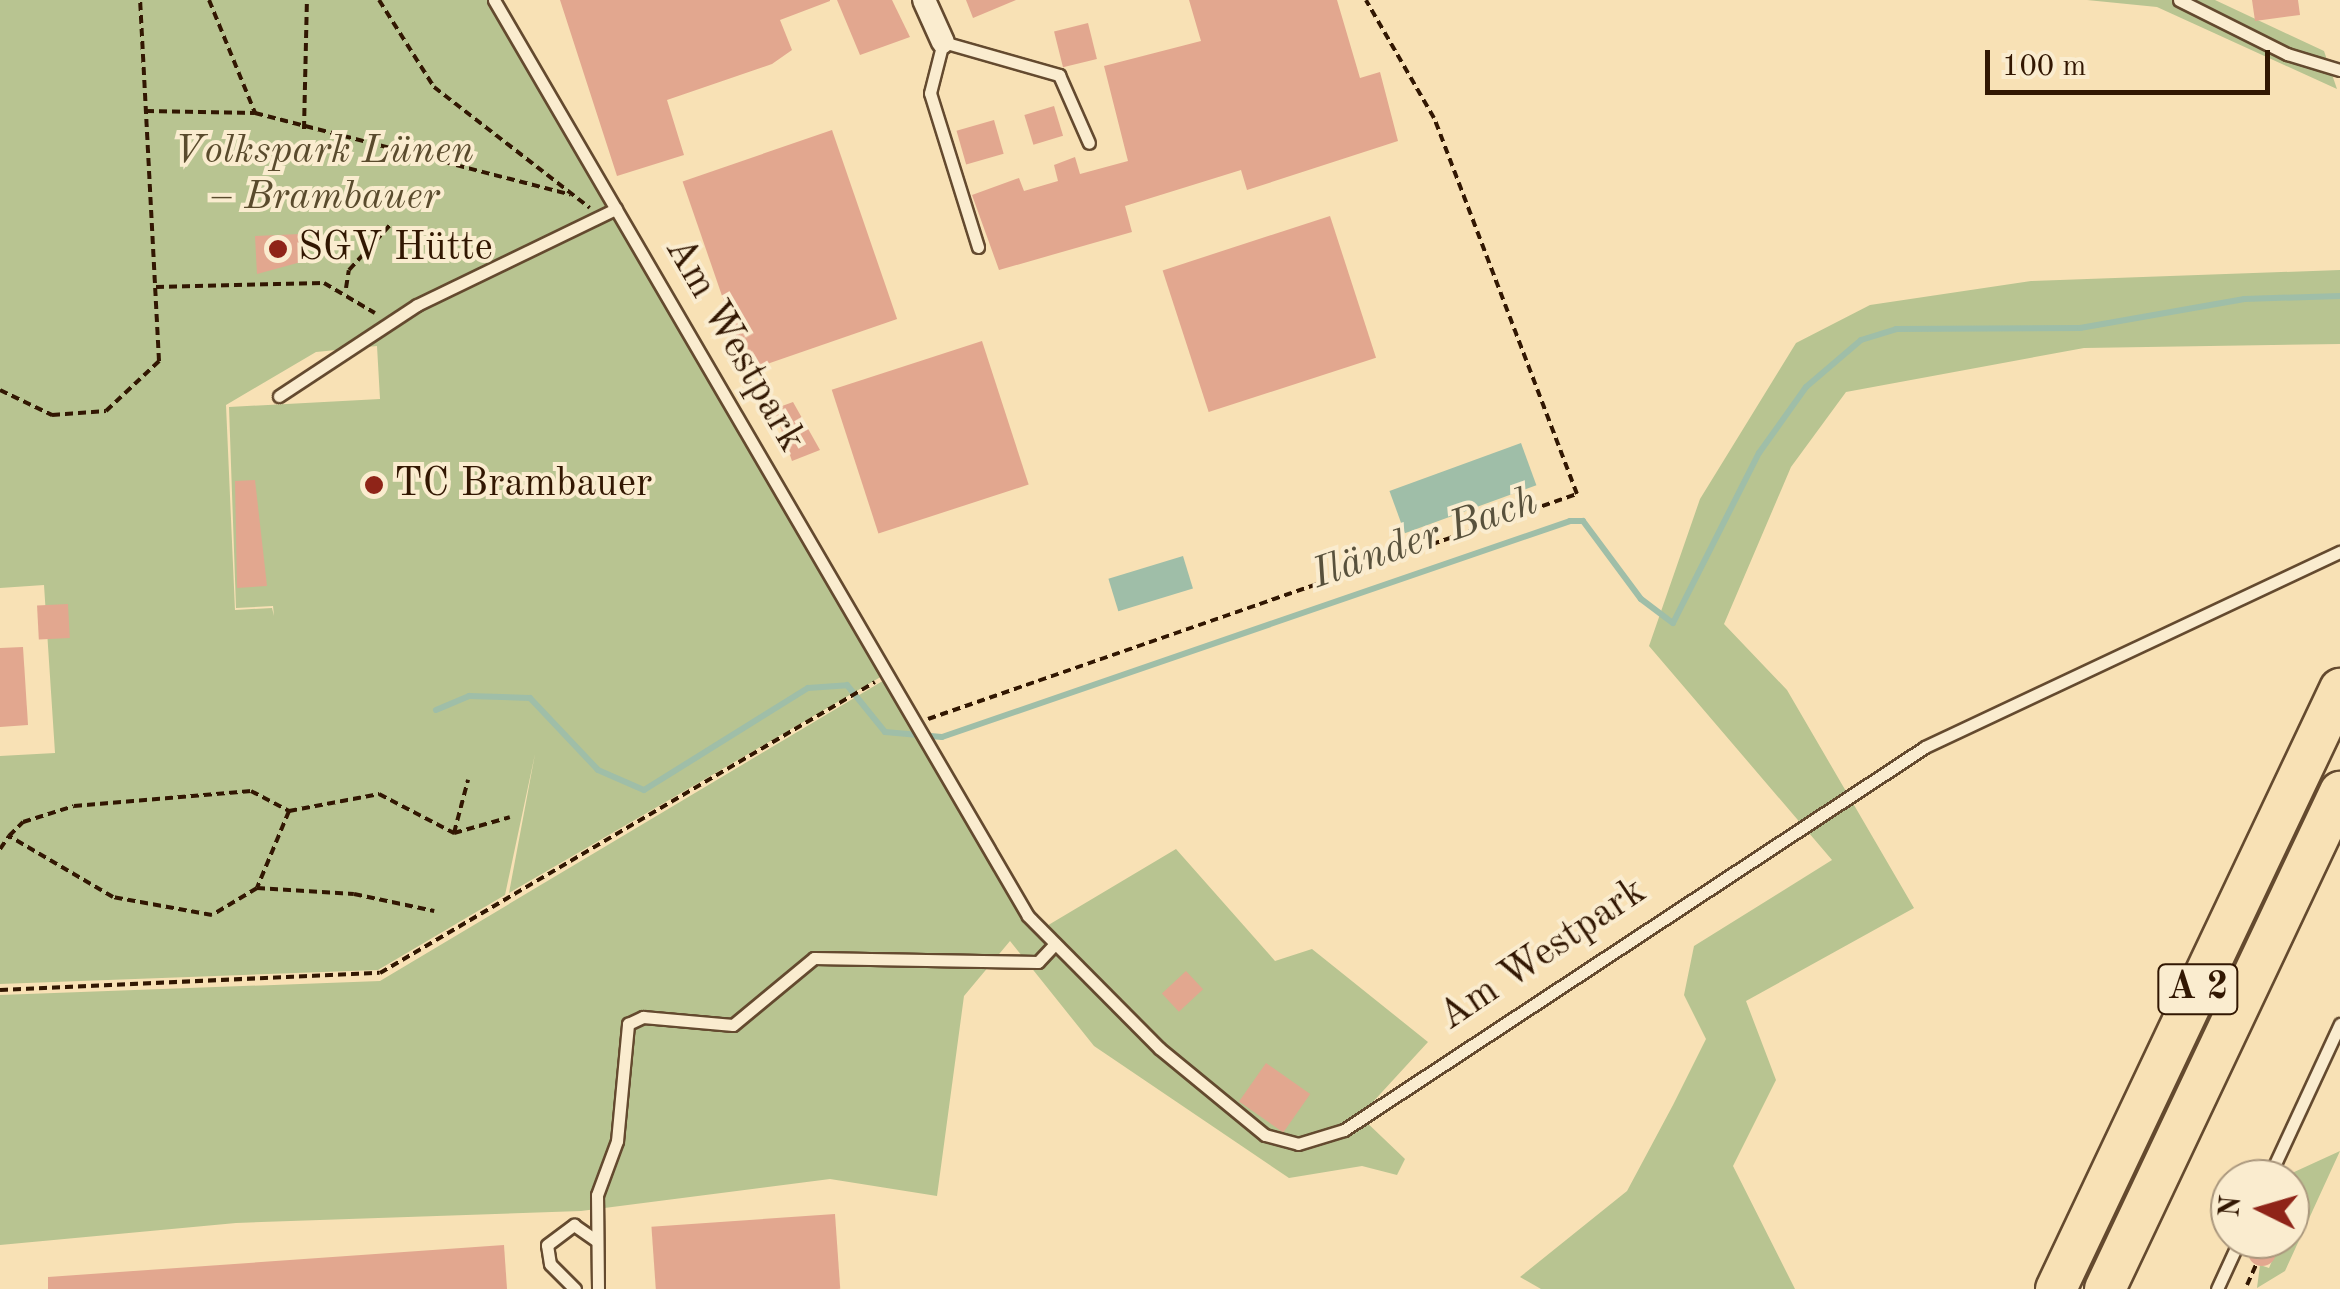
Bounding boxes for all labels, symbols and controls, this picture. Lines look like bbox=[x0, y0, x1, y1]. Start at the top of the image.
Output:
scale bar bbox=[1990, 30, 2275, 92]
text: 100 m bbox=[2002, 52, 2086, 82]
park label: Volkspark Lünen – Brambauer bbox=[174, 128, 474, 222]
place label: SGV Hütte bbox=[298, 225, 493, 273]
street label: Am Westpark bbox=[653, 229, 815, 461]
marker: SGV Hütte bbox=[267, 238, 289, 260]
place label: TC Brambauer bbox=[394, 461, 652, 509]
marker: TC Brambauer bbox=[363, 474, 385, 496]
water label: Iländer Bach bbox=[1305, 477, 1545, 601]
street label: Am Westpark bbox=[1430, 868, 1656, 1042]
road number: A 2 bbox=[2156, 956, 2240, 1022]
north arrow bbox=[2210, 1159, 2310, 1259]
text: N bbox=[2217, 1195, 2247, 1218]

